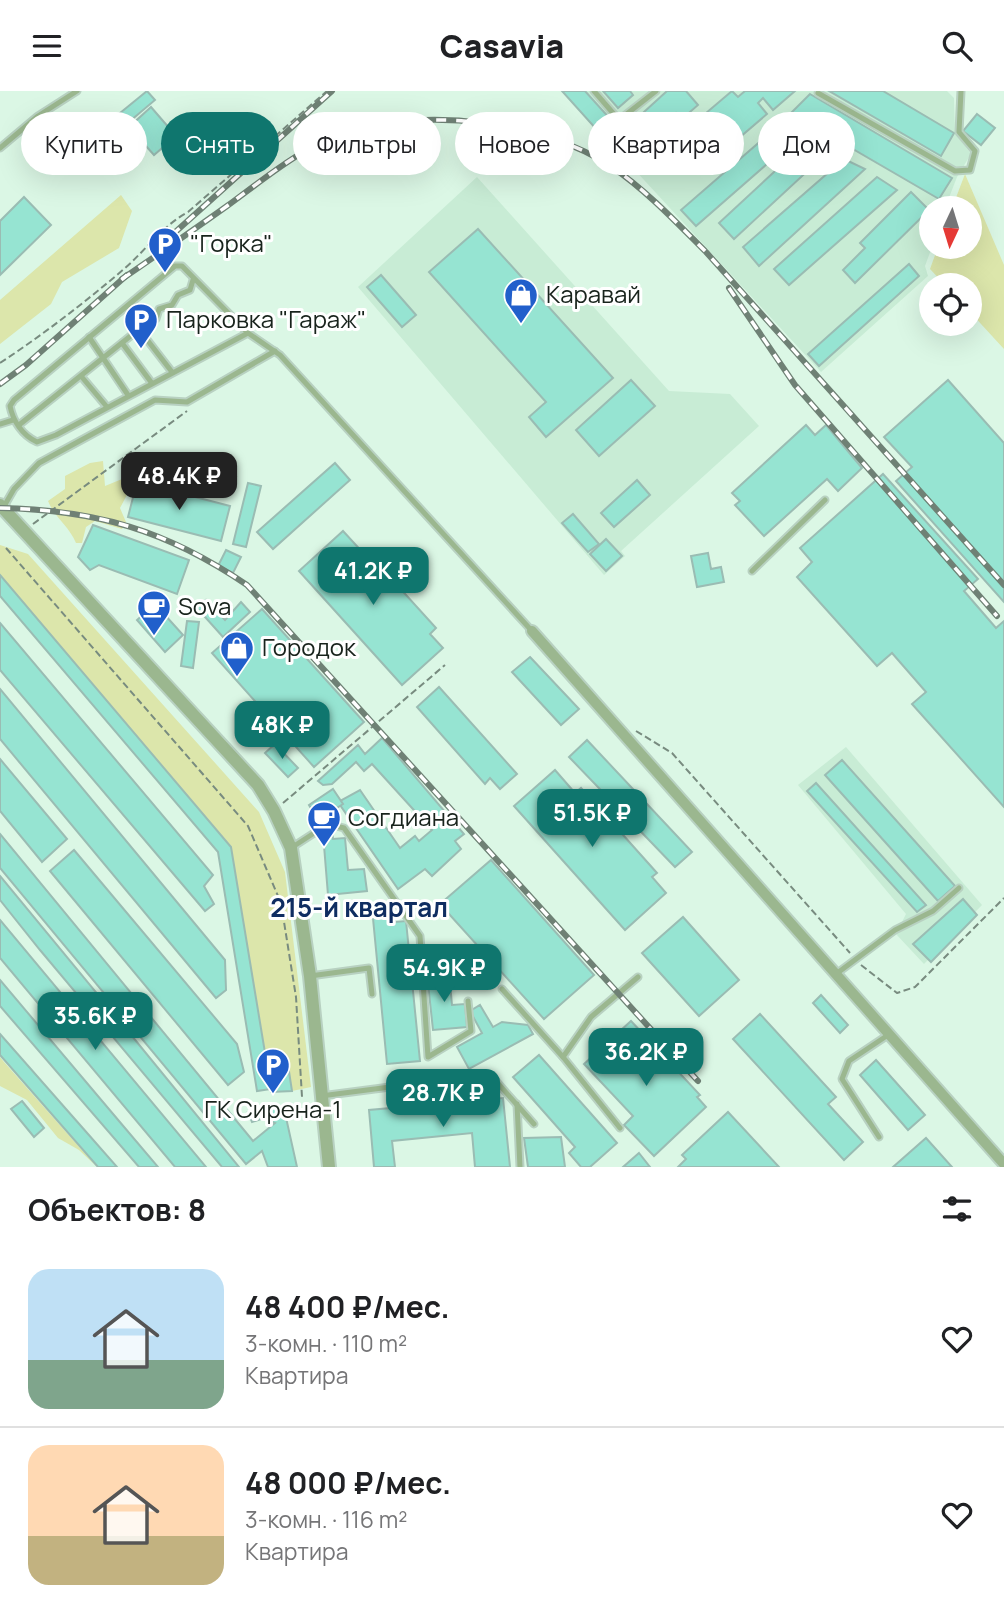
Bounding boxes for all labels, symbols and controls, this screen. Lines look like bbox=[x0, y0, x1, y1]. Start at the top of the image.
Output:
text: Casavia bbox=[440, 24, 564, 68]
icon: menu bbox=[28, 27, 66, 65]
icon: search bbox=[938, 27, 976, 65]
chip: Купить bbox=[21, 112, 147, 175]
chip: Снять bbox=[161, 112, 279, 175]
chip: Фильтры bbox=[293, 112, 441, 175]
chip: Новое bbox=[455, 112, 574, 175]
chip: Квартира bbox=[588, 112, 744, 175]
chip: Дом bbox=[758, 112, 855, 175]
north arrow bbox=[919, 196, 982, 259]
map controls bbox=[919, 196, 982, 336]
parking icon: "Горка" bbox=[146, 225, 184, 274]
place label: "Горка" bbox=[190, 226, 273, 259]
button: locate bbox=[919, 273, 982, 336]
shop icon: Каравай bbox=[502, 276, 540, 325]
place label: Каравай bbox=[546, 277, 641, 310]
parking icon: Парковка "Гараж" bbox=[122, 301, 160, 350]
place label: Парковка "Гараж" bbox=[166, 302, 366, 335]
pin: 48.4K ₽ bbox=[114, 453, 244, 512]
text: 48.4K ₽ bbox=[137, 459, 221, 491]
pin: 41.2K ₽ bbox=[308, 547, 438, 607]
text: 41.2K ₽ bbox=[334, 554, 412, 586]
cafe icon: Sova bbox=[135, 588, 173, 637]
place label: Sova bbox=[178, 589, 231, 622]
shop icon: Городок bbox=[218, 629, 256, 678]
place label: Городок bbox=[262, 630, 357, 663]
pin: 48K ₽ bbox=[233, 701, 331, 761]
text: 48K ₽ bbox=[251, 708, 313, 740]
pin: 51.5K ₽ bbox=[527, 789, 657, 849]
text: 51.5K ₽ bbox=[553, 796, 631, 828]
cafe icon: Согдиана bbox=[305, 799, 343, 848]
place label: Согдиана bbox=[348, 800, 459, 833]
district label: 215-й квартал bbox=[270, 889, 448, 925]
pin: 54.9K ₽ bbox=[379, 944, 509, 1004]
text: 54.9K ₽ bbox=[402, 951, 486, 983]
pin: 35.6K ₽ bbox=[30, 993, 160, 1052]
text: 35.6K ₽ bbox=[54, 999, 136, 1031]
pin: 36.2K ₽ bbox=[581, 1028, 711, 1088]
text: 36.2K ₽ bbox=[604, 1035, 688, 1067]
parking icon: ГК Сирена-1 bbox=[254, 1046, 292, 1095]
pin: 28.7K ₽ bbox=[378, 1069, 508, 1129]
text: 28.7K ₽ bbox=[402, 1076, 484, 1108]
place label: ГК Сирена-1 bbox=[204, 1092, 342, 1125]
text: Объектов: 8 bbox=[28, 1189, 206, 1230]
icon: filters bbox=[938, 1190, 976, 1228]
text: 48 400 ₽/мес. bbox=[245, 1286, 450, 1327]
icon: home bbox=[84, 1297, 168, 1381]
icon: heart bbox=[938, 1320, 976, 1358]
text: 3-комн. · 110 m² bbox=[245, 1327, 407, 1359]
text: Квартира bbox=[245, 1359, 349, 1391]
text: 48 000 ₽/мес. bbox=[245, 1462, 451, 1503]
icon: home bbox=[84, 1473, 168, 1557]
icon: heart bbox=[938, 1496, 976, 1534]
text: 3-комн. · 116 m² bbox=[245, 1503, 407, 1535]
text: Квартира bbox=[245, 1535, 349, 1567]

